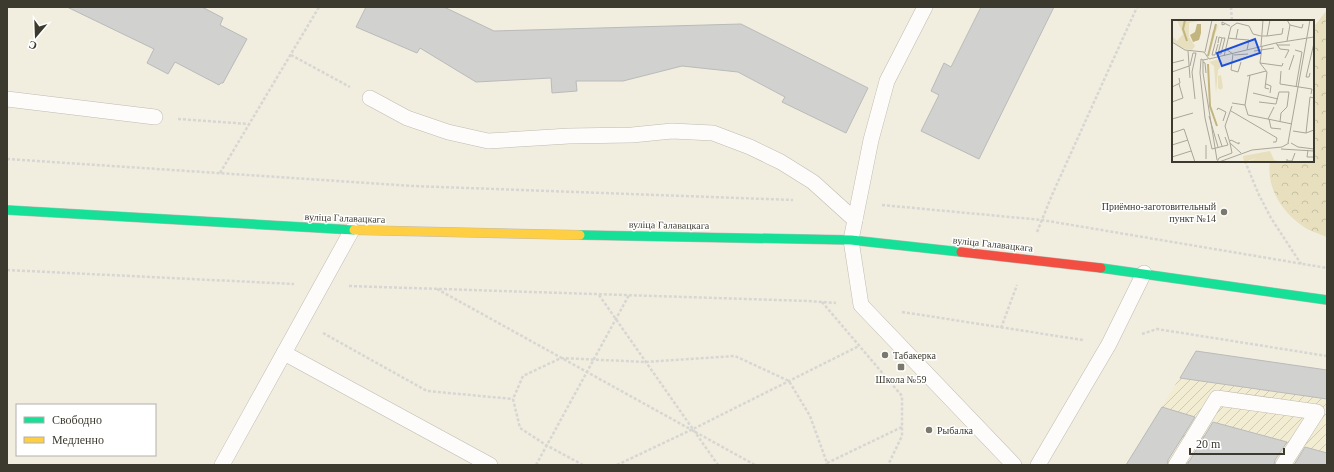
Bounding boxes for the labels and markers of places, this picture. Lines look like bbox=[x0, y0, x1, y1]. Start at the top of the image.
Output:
place label: Приёмно-заготовительный пункт №14 bbox=[1102, 201, 1217, 224]
marker: Приёмно-заготовительный пункт №14 bbox=[1219, 207, 1229, 217]
marker: Табакерка bbox=[880, 350, 890, 360]
place label: Табакерка bbox=[893, 350, 937, 361]
marker: Школа №59 bbox=[896, 362, 906, 372]
place label: Школа №59 bbox=[876, 374, 926, 385]
marker: Рыбалка bbox=[924, 425, 934, 435]
place label: Рыбалка bbox=[937, 425, 974, 436]

